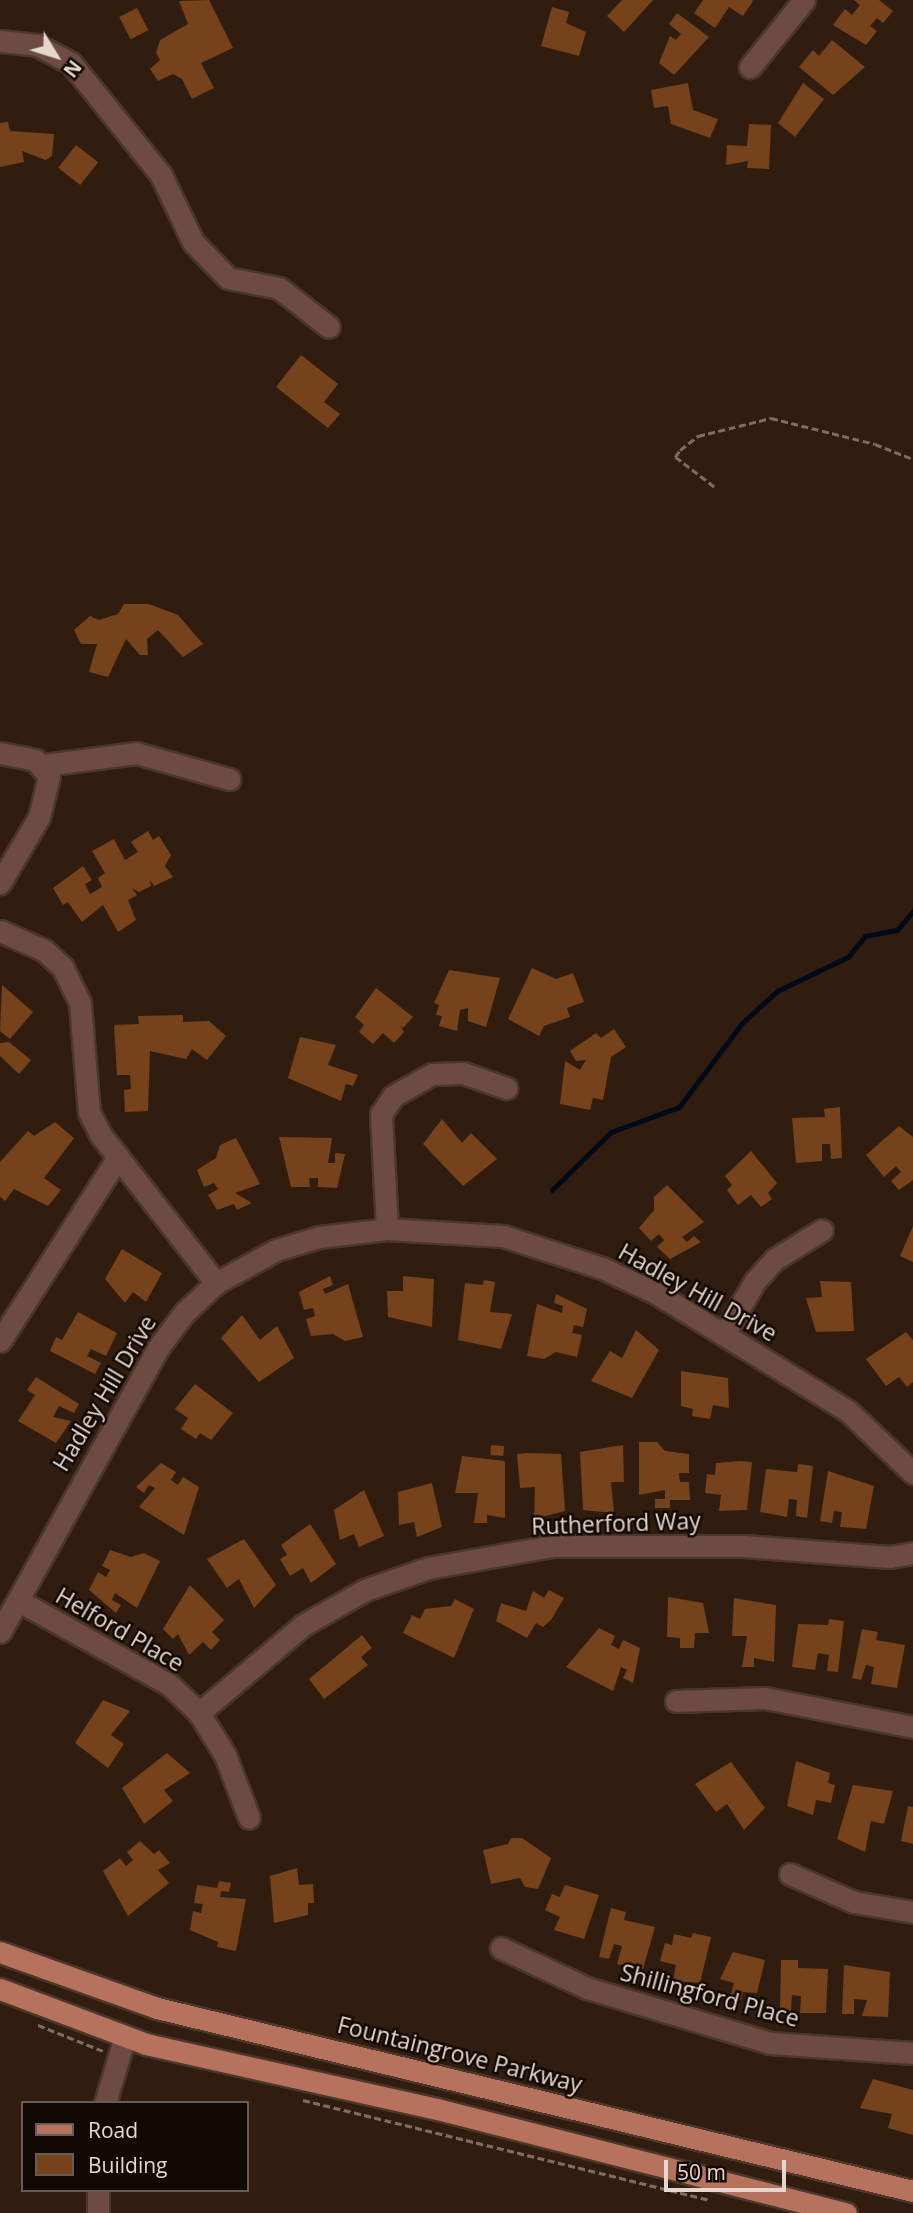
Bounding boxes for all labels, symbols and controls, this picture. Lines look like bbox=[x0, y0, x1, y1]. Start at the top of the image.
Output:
north arrow bbox=[21, 21, 91, 91]
text: N bbox=[58, 55, 88, 83]
street label: Hadley Hill Drive bbox=[614, 1237, 782, 1347]
street label: Hadley Hill Drive bbox=[47, 1310, 161, 1476]
street label: Rutherford Way bbox=[531, 1506, 701, 1540]
street label: Helford Place bbox=[51, 1581, 189, 1677]
street label: Shillingford Place bbox=[618, 1958, 802, 2032]
street label: Fountaingrove Parkway bbox=[335, 2010, 585, 2098]
legend bbox=[21, 2101, 248, 2192]
text: Road bbox=[88, 2116, 138, 2144]
scale bar bbox=[668, 2146, 790, 2190]
text: Building bbox=[88, 2151, 167, 2179]
text: 50 m bbox=[677, 2158, 726, 2186]

